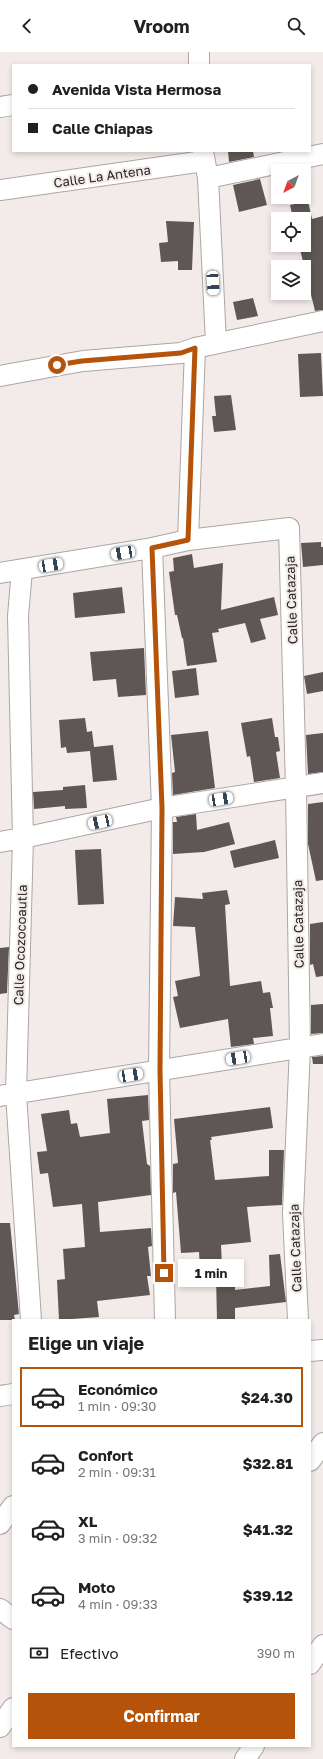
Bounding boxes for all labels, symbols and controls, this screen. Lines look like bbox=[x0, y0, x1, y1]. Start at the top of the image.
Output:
icon: back bbox=[16, 15, 38, 37]
text: Vroom bbox=[133, 15, 190, 37]
icon: search bbox=[285, 15, 307, 37]
text: Avenida Vista Hermosa bbox=[52, 80, 221, 98]
text: Calle Chiapas bbox=[52, 119, 153, 137]
street label: Calle La Antena bbox=[52, 161, 152, 191]
north arrow bbox=[271, 164, 311, 204]
map controls bbox=[271, 164, 311, 300]
button: locate bbox=[271, 212, 311, 252]
button: layers bbox=[271, 260, 311, 300]
car bbox=[206, 271, 220, 295]
route start bbox=[48, 356, 66, 374]
car bbox=[110, 545, 136, 561]
street label: Calle Catazaja bbox=[281, 555, 301, 645]
car bbox=[38, 557, 64, 573]
car bbox=[208, 791, 234, 807]
car bbox=[87, 814, 113, 830]
street label: Calle Catazaja bbox=[289, 880, 307, 968]
street label: Calle Ocozocoautla bbox=[10, 884, 30, 1006]
car bbox=[225, 1050, 251, 1066]
car bbox=[118, 1067, 144, 1083]
street label: Calle Catazaja bbox=[285, 1203, 305, 1293]
callout: 1 min bbox=[178, 1259, 244, 1287]
route end bbox=[155, 1264, 173, 1282]
text: 1 min bbox=[195, 1265, 227, 1281]
text: Elige un viaje bbox=[28, 1332, 144, 1354]
icon: car bbox=[30, 1379, 66, 1415]
text: Económico bbox=[78, 1380, 158, 1398]
text: $24.30 bbox=[241, 1388, 293, 1406]
text: 1 min · 09:30 bbox=[78, 1398, 156, 1414]
icon: car bbox=[30, 1445, 66, 1481]
text: Confort bbox=[78, 1446, 133, 1464]
text: $32.81 bbox=[243, 1454, 293, 1472]
text: 2 min · 09:31 bbox=[78, 1464, 156, 1480]
icon: car bbox=[30, 1511, 66, 1547]
text: XL bbox=[78, 1512, 97, 1530]
text: $41.32 bbox=[243, 1520, 293, 1538]
text: 3 min · 09:32 bbox=[78, 1530, 157, 1546]
icon: car bbox=[30, 1577, 66, 1613]
text: Moto bbox=[78, 1578, 115, 1596]
text: $39.12 bbox=[243, 1586, 293, 1604]
text: 4 min · 09:33 bbox=[78, 1596, 158, 1612]
icon: cash bbox=[28, 1642, 50, 1664]
text: Efectivo bbox=[60, 1644, 118, 1662]
text: 390 m bbox=[257, 1645, 295, 1661]
button: Confirmar bbox=[28, 1693, 295, 1739]

